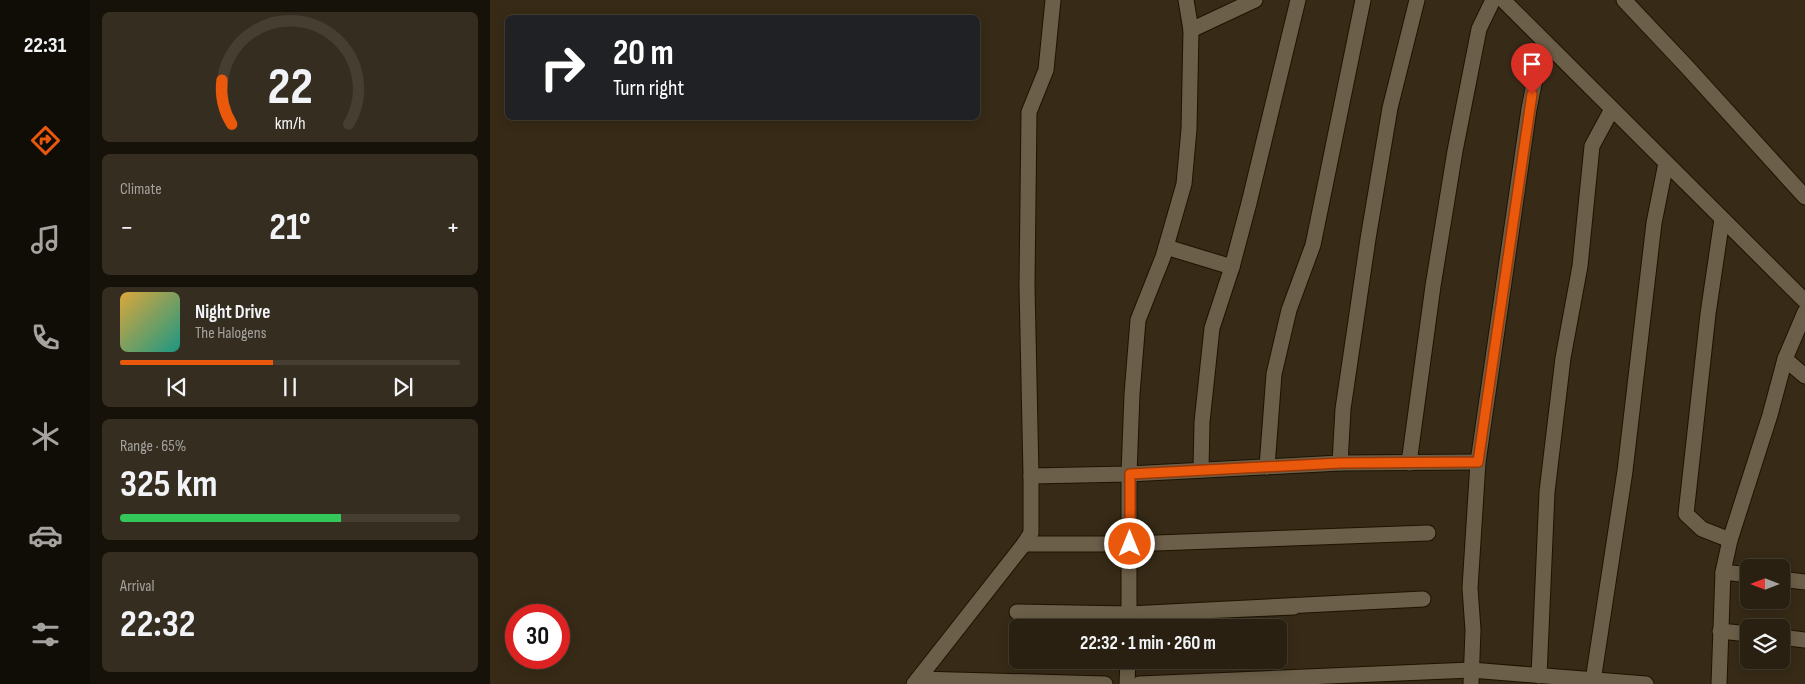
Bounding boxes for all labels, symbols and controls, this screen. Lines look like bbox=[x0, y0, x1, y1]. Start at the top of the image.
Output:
text: 22:31 bbox=[24, 32, 66, 59]
text: 20 m bbox=[613, 32, 674, 75]
icon: right bbox=[530, 35, 595, 100]
pin bbox=[1511, 43, 1553, 94]
icon: arrive bbox=[1518, 50, 1546, 78]
text: 22 bbox=[267, 56, 313, 119]
text: Turn right bbox=[613, 75, 684, 102]
text: km/h bbox=[275, 113, 305, 134]
icon: directions bbox=[28, 123, 63, 158]
text: Climate bbox=[120, 180, 162, 199]
text: 21° bbox=[269, 205, 311, 250]
text: − bbox=[120, 211, 134, 244]
text: + bbox=[446, 211, 460, 244]
icon: music bbox=[28, 222, 63, 257]
text: Night Drive bbox=[195, 301, 270, 324]
icon: phone bbox=[28, 320, 63, 355]
text: The Halogens bbox=[195, 324, 266, 343]
icon: previous bbox=[163, 373, 191, 401]
icon: pause bbox=[276, 373, 304, 401]
icon: next bbox=[389, 373, 417, 401]
icon: climate bbox=[28, 419, 63, 454]
text: Range · 65% bbox=[120, 437, 186, 456]
text: 325 km bbox=[120, 462, 218, 507]
position arrow bbox=[1103, 517, 1155, 569]
icon: car bbox=[28, 518, 63, 553]
north arrow bbox=[1740, 559, 1790, 609]
map controls bbox=[1740, 559, 1790, 669]
text: Arrival bbox=[120, 577, 154, 596]
text: 22:32 bbox=[120, 602, 195, 647]
speed limit sign: 30 bbox=[505, 604, 570, 669]
icon: filters bbox=[28, 617, 63, 652]
button: layers bbox=[1740, 619, 1790, 669]
text: 22:32 · 1 min · 260 m bbox=[1080, 632, 1216, 655]

